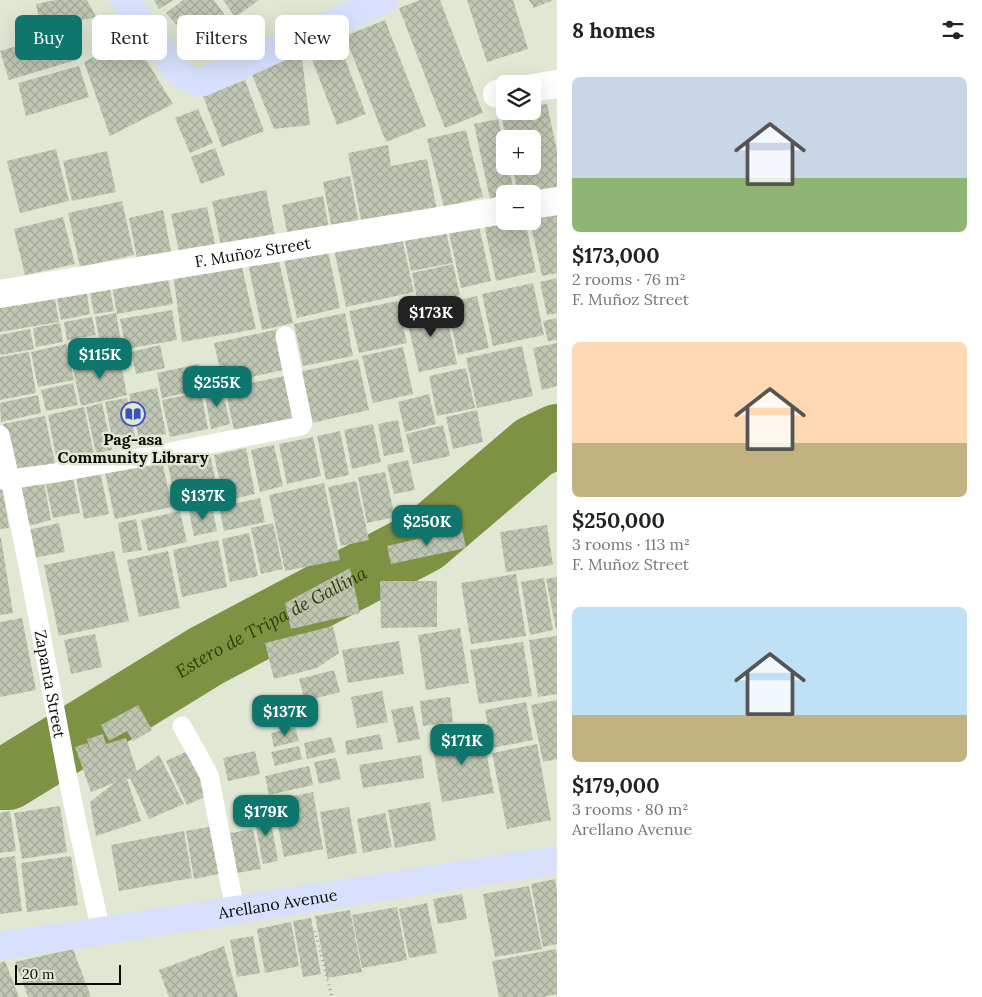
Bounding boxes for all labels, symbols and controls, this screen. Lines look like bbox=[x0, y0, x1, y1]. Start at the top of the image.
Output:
chip: Buy bbox=[15, 15, 82, 60]
chip: Rent bbox=[92, 15, 167, 60]
chip: Filters bbox=[177, 15, 265, 60]
chip: New bbox=[275, 15, 349, 60]
icon: filters bbox=[939, 16, 967, 44]
text: 8 homes bbox=[572, 17, 655, 44]
map controls bbox=[496, 75, 541, 230]
button: layers bbox=[496, 75, 541, 120]
icon: home bbox=[725, 109, 815, 199]
button: + bbox=[496, 130, 541, 175]
button: − bbox=[496, 185, 541, 230]
street label: F. Muñoz Street bbox=[193, 232, 313, 271]
text: $173,000 bbox=[572, 242, 660, 269]
text: 2 rooms · 76 m² bbox=[572, 269, 686, 289]
text: F. Muñoz Street bbox=[572, 289, 689, 309]
pin: $173K bbox=[396, 296, 466, 338]
text: $173K bbox=[409, 302, 453, 322]
pin: $115K bbox=[65, 338, 135, 380]
text: $115K bbox=[79, 344, 121, 364]
pin: $255K bbox=[182, 366, 252, 408]
text: $255K bbox=[194, 372, 240, 392]
icon: home bbox=[725, 374, 815, 464]
library icon: Pag-asa Community Library bbox=[120, 401, 146, 427]
place label: Pag-asa Community Library bbox=[57, 429, 209, 467]
pin: $137K bbox=[168, 478, 238, 521]
text: $137K bbox=[181, 485, 225, 505]
pin: $250K bbox=[392, 504, 462, 547]
text: $250,000 bbox=[572, 507, 665, 534]
text: $250K bbox=[403, 511, 451, 531]
text: 3 rooms · 113 m² bbox=[572, 534, 690, 554]
text: F. Muñoz Street bbox=[572, 554, 689, 574]
water label: Estero de Tripa de Gallina bbox=[171, 561, 371, 683]
street label: Zapanta Street bbox=[31, 628, 70, 740]
icon: home bbox=[725, 639, 815, 729]
pin: $137K bbox=[250, 694, 320, 737]
text: $137K bbox=[263, 701, 307, 721]
pin: $171K bbox=[427, 724, 497, 766]
text: $171K bbox=[441, 730, 483, 750]
text: $179,000 bbox=[572, 772, 660, 799]
pin: $179K bbox=[231, 794, 301, 837]
text: 3 rooms · 80 m² bbox=[572, 799, 688, 819]
text: $179K bbox=[244, 801, 288, 821]
text: Arellano Avenue bbox=[572, 819, 692, 839]
street label: Arellano Avenue bbox=[216, 884, 339, 923]
scale bar bbox=[15, 962, 121, 985]
text: 20 m bbox=[22, 965, 54, 983]

